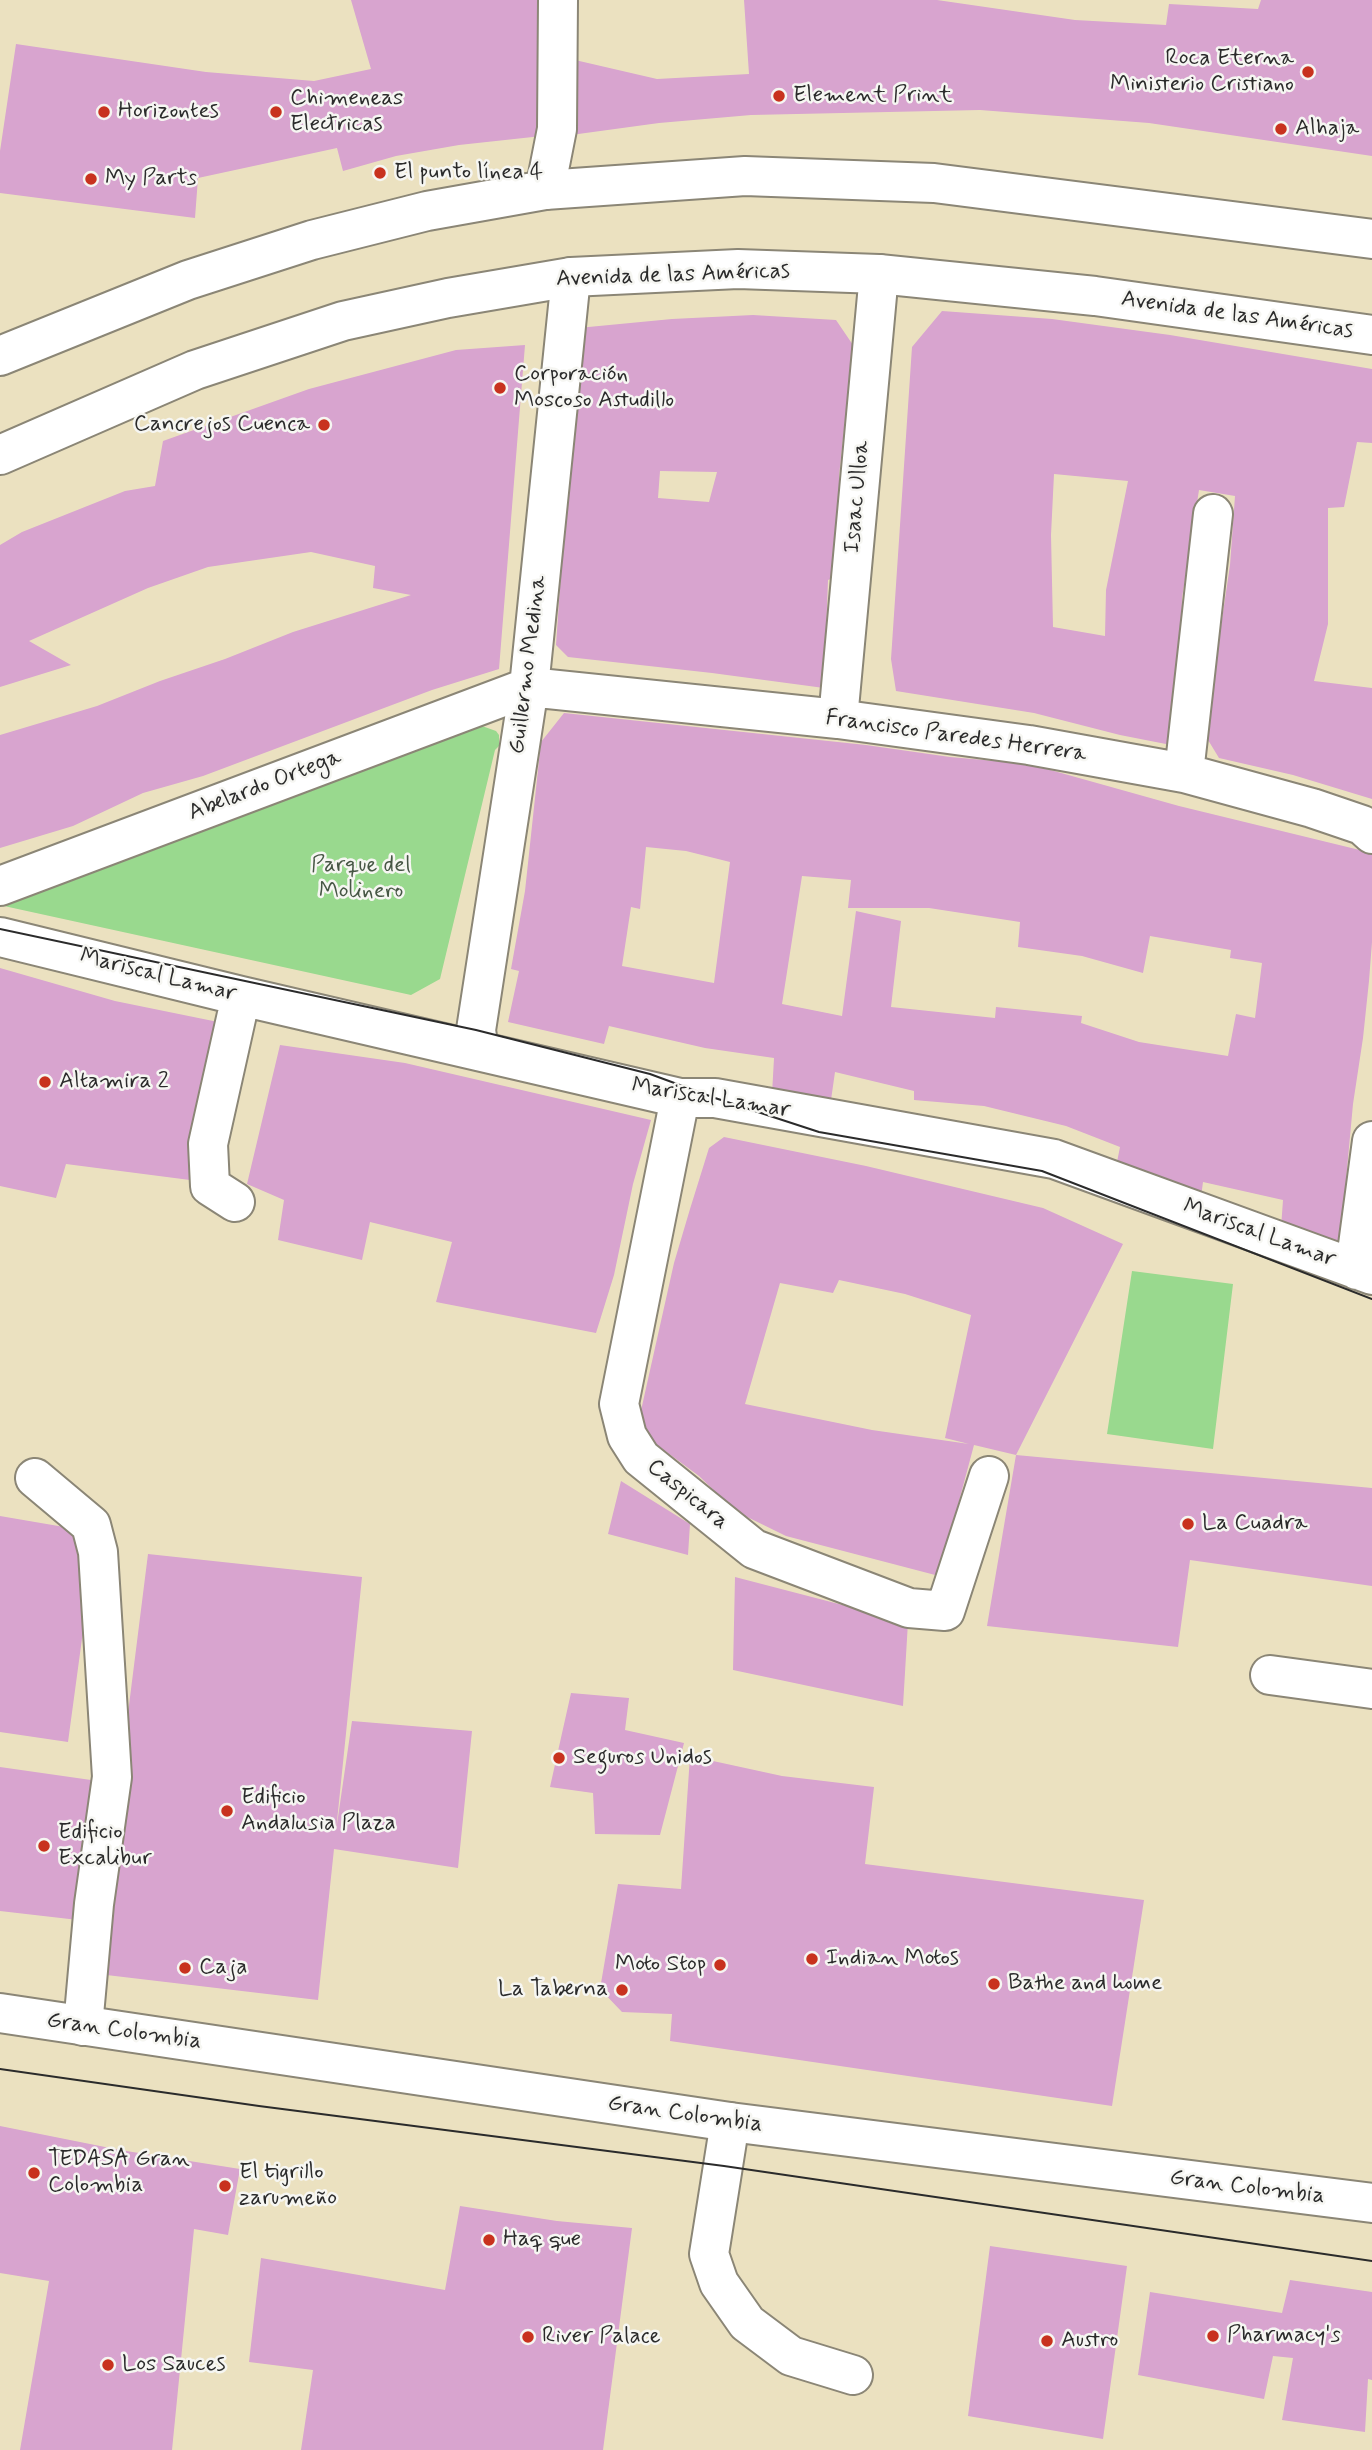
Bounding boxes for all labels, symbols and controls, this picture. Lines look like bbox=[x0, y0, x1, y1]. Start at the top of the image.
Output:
place label: Roca Eterna Ministerio Cristiano bbox=[1110, 45, 1294, 99]
marker: Roca Eterna Ministerio Cristiano bbox=[1300, 64, 1316, 80]
place label: Element Print bbox=[793, 82, 952, 110]
place label: Chimeneas Electricas bbox=[290, 85, 403, 139]
marker: Element Print bbox=[771, 88, 787, 104]
place label: Horizontes bbox=[118, 98, 219, 126]
marker: Horizontes bbox=[96, 104, 112, 120]
marker: Chimeneas Electricas bbox=[268, 104, 284, 120]
place label: Alhaja bbox=[1295, 115, 1359, 143]
marker: Alhaja bbox=[1273, 121, 1289, 137]
place label: El punto línea 4 bbox=[394, 159, 543, 187]
place label: My Parts bbox=[105, 165, 197, 193]
marker: El punto línea 4 bbox=[372, 165, 388, 181]
marker: My Parts bbox=[83, 171, 99, 187]
street label: Avenida de las Américas bbox=[556, 258, 790, 294]
street label: Avenida de las Américas bbox=[1119, 286, 1355, 346]
place label: Corporación Moscoso Astudillo bbox=[514, 361, 674, 415]
marker: Corporación Moscoso Astudillo bbox=[492, 380, 508, 396]
place label: Cancrejos Cuenca bbox=[134, 411, 310, 439]
marker: Cancrejos Cuenca bbox=[316, 417, 332, 433]
street label: Isaac Ulloa bbox=[839, 440, 877, 554]
street label: Guillermo Medina bbox=[504, 574, 554, 756]
street label: Francisco Paredes Herrera bbox=[824, 705, 1088, 769]
street label: Abelardo Ortega bbox=[185, 744, 345, 828]
park label: Parque del Molinero bbox=[311, 852, 411, 906]
street label: Mariscal Lamar bbox=[77, 943, 239, 1009]
place label: Altamira 2 bbox=[59, 1068, 169, 1096]
street label: Mariscal Lamar bbox=[630, 1073, 792, 1125]
marker: Altamira 2 bbox=[37, 1074, 53, 1090]
street label: Mariscal Lamar bbox=[1179, 1194, 1339, 1274]
street label: Caspicara bbox=[641, 1454, 733, 1536]
place label: La Cuadra bbox=[1202, 1510, 1308, 1538]
marker: La Cuadra bbox=[1180, 1516, 1196, 1532]
place label: Seguros Unidos bbox=[573, 1744, 712, 1772]
marker: Seguros Unidos bbox=[551, 1750, 567, 1766]
place label: Edificio Andalusia Plaza bbox=[241, 1784, 396, 1838]
marker: Edificio Andalusia Plaza bbox=[219, 1803, 235, 1819]
place label: Edificio Excalibur bbox=[58, 1819, 152, 1873]
marker: Edificio Excalibur bbox=[36, 1838, 52, 1854]
place label: Indian Motos bbox=[826, 1945, 959, 1973]
place label: Moto Stop bbox=[615, 1951, 706, 1979]
marker: Indian Motos bbox=[804, 1951, 820, 1967]
place label: Caja bbox=[199, 1954, 247, 1982]
marker: Moto Stop bbox=[712, 1957, 728, 1973]
marker: Caja bbox=[177, 1960, 193, 1976]
place label: Bathe and home bbox=[1008, 1970, 1162, 1998]
place label: La Taberna bbox=[498, 1976, 608, 2004]
marker: Bathe and home bbox=[986, 1976, 1002, 1992]
marker: La Taberna bbox=[614, 1982, 630, 1998]
street label: Gran Colombia bbox=[45, 2007, 203, 2057]
street label: Gran Colombia bbox=[606, 2090, 764, 2140]
place label: TEDASA Gran Colombia bbox=[48, 2146, 190, 2200]
place label: El tigrillo zarumeño bbox=[239, 2159, 337, 2213]
marker: TEDASA Gran Colombia bbox=[26, 2165, 42, 2181]
street label: Gran Colombia bbox=[1168, 2165, 1326, 2211]
marker: El tigrillo zarumeño bbox=[217, 2178, 233, 2194]
place label: Haq que bbox=[503, 2226, 581, 2254]
marker: Haq que bbox=[481, 2232, 497, 2248]
place label: Pharmacy's bbox=[1227, 2322, 1341, 2350]
place label: River Palace bbox=[542, 2323, 661, 2351]
place label: Austro bbox=[1061, 2327, 1118, 2355]
marker: Pharmacy's bbox=[1205, 2328, 1221, 2344]
marker: River Palace bbox=[520, 2329, 536, 2345]
marker: Austro bbox=[1039, 2333, 1055, 2349]
place label: Los Sauces bbox=[122, 2351, 226, 2379]
marker: Los Sauces bbox=[100, 2357, 116, 2373]

